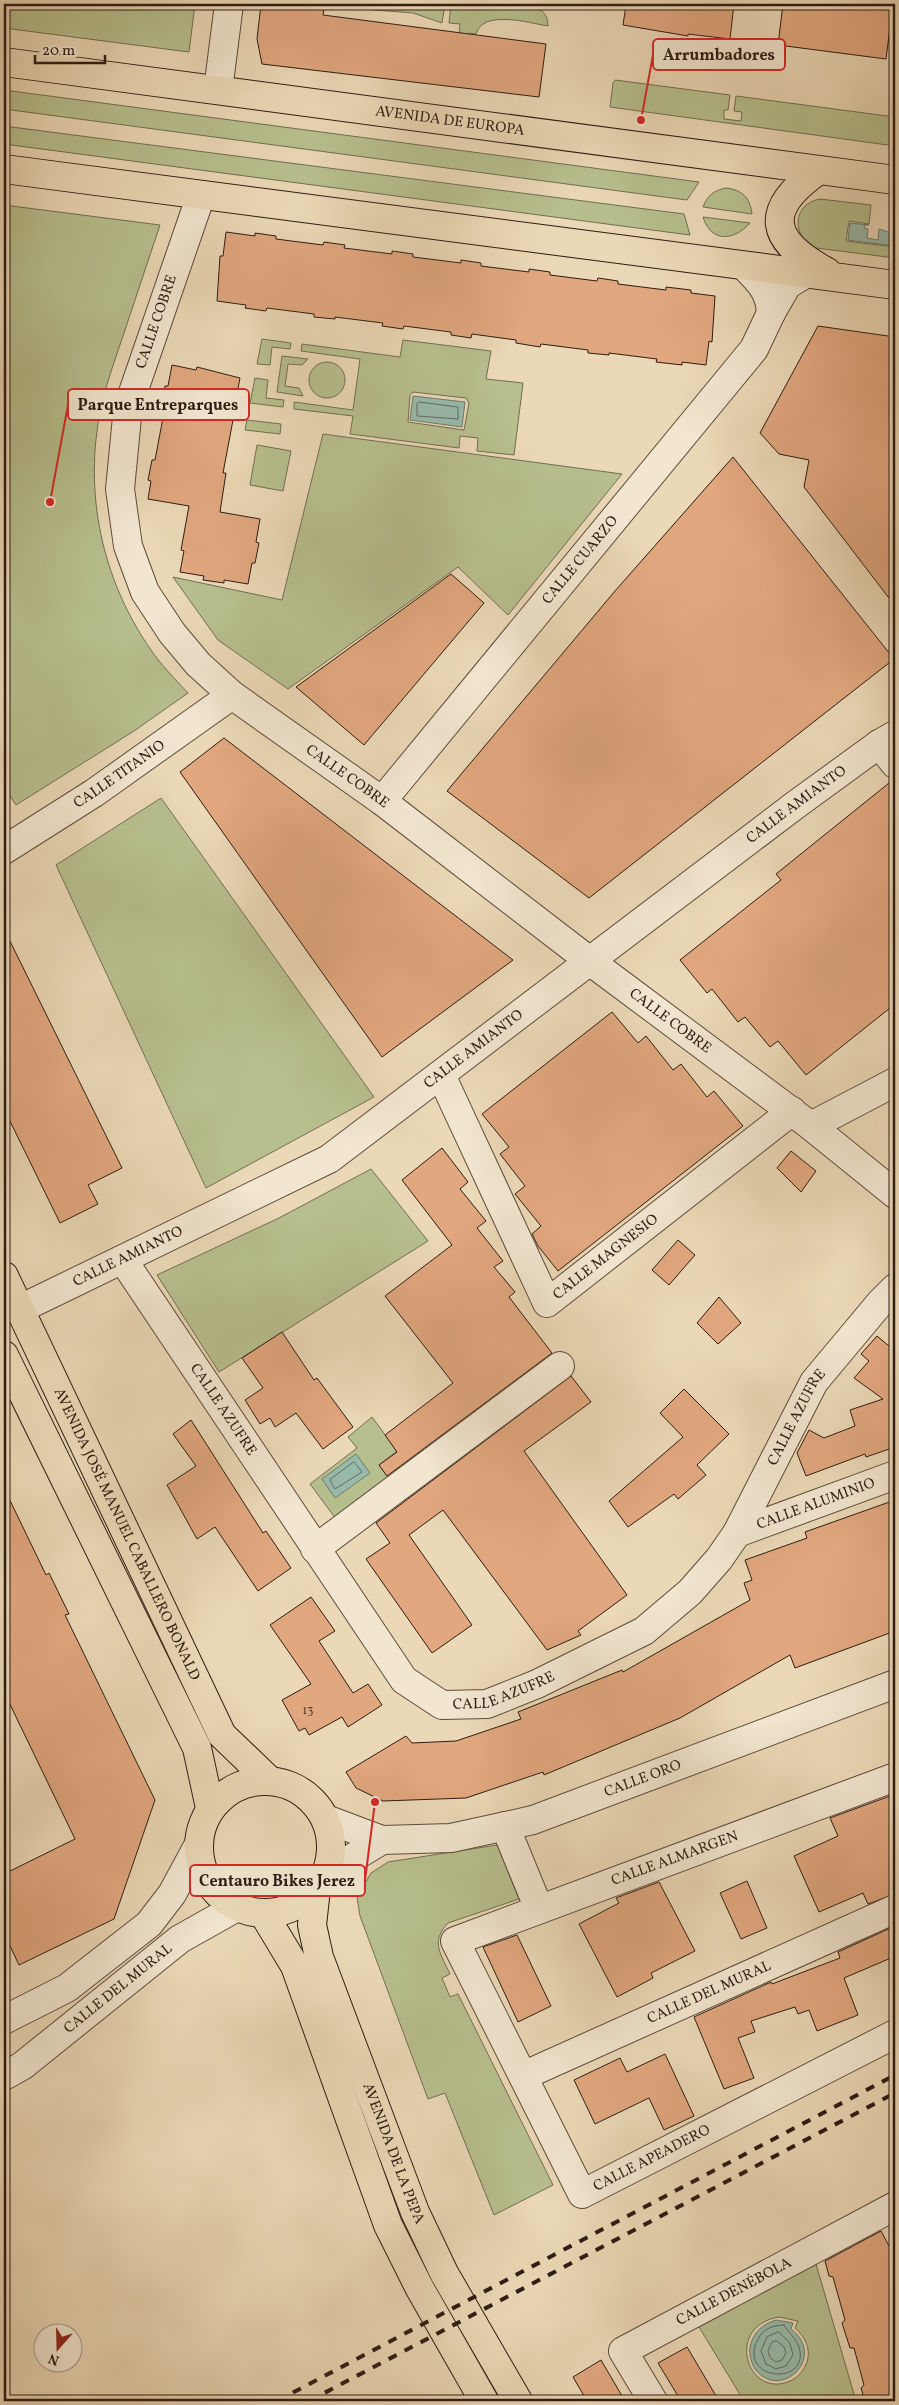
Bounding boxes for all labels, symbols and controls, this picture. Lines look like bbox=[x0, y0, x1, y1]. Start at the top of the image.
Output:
scale bar bbox=[35, 32, 105, 64]
callout: Arrumbadores bbox=[653, 39, 785, 70]
text: 20 m bbox=[42, 41, 75, 62]
text: Arrumbadores bbox=[663, 45, 775, 67]
street label: AVENIDA DE EUROPA bbox=[374, 101, 526, 141]
street label: CALLE COBRE bbox=[131, 272, 183, 372]
callout: Parque Entreparques bbox=[68, 389, 249, 420]
text: Parque Entreparques bbox=[78, 395, 238, 417]
street label: CALLE CUARZO bbox=[537, 511, 623, 609]
street label: CALLE TITANIO bbox=[70, 735, 170, 814]
street label: CALLE COBRE bbox=[301, 740, 394, 813]
street label: CALLE AMIANTO bbox=[742, 761, 851, 849]
street label: CALLE COBRE bbox=[625, 983, 716, 1059]
street label: CALLE AMIANTO bbox=[419, 1005, 528, 1094]
street label: CALLE MAGNESIO bbox=[549, 1209, 663, 1305]
street label: CALLE AMIANTO bbox=[69, 1221, 187, 1292]
street label: CALLE AZUFRE bbox=[185, 1359, 262, 1460]
street label: CALLE AZUFRE bbox=[762, 1365, 831, 1469]
street label: AVENIDA JOSÉ MANUEL CABALLERO BONALD bbox=[48, 1385, 205, 1684]
street label: CALLE ALUMINIO bbox=[754, 1473, 878, 1535]
street label: CALLE AZUFRE bbox=[453, 1666, 558, 1715]
house number: 13 bbox=[303, 1703, 313, 1719]
street label: CALLE ORO bbox=[601, 1755, 684, 1803]
street label: CALLE ALMARGEN bbox=[609, 1826, 741, 1892]
callout: Centauro Bikes Jerez bbox=[190, 1865, 365, 1896]
text: Centauro Bikes Jerez bbox=[199, 1871, 355, 1893]
street label: CALLE DEL MURAL bbox=[60, 1938, 177, 2039]
street label: CALLE DEL MURAL bbox=[644, 1955, 775, 2029]
street label: AVENIDA DE LA PEPA bbox=[357, 2080, 430, 2228]
street label: CALLE APEADERO bbox=[590, 2120, 714, 2197]
street label: CALLE DENÉBOLA bbox=[672, 2252, 796, 2331]
north arrow bbox=[32, 2322, 82, 2372]
text: N bbox=[46, 2348, 62, 2369]

